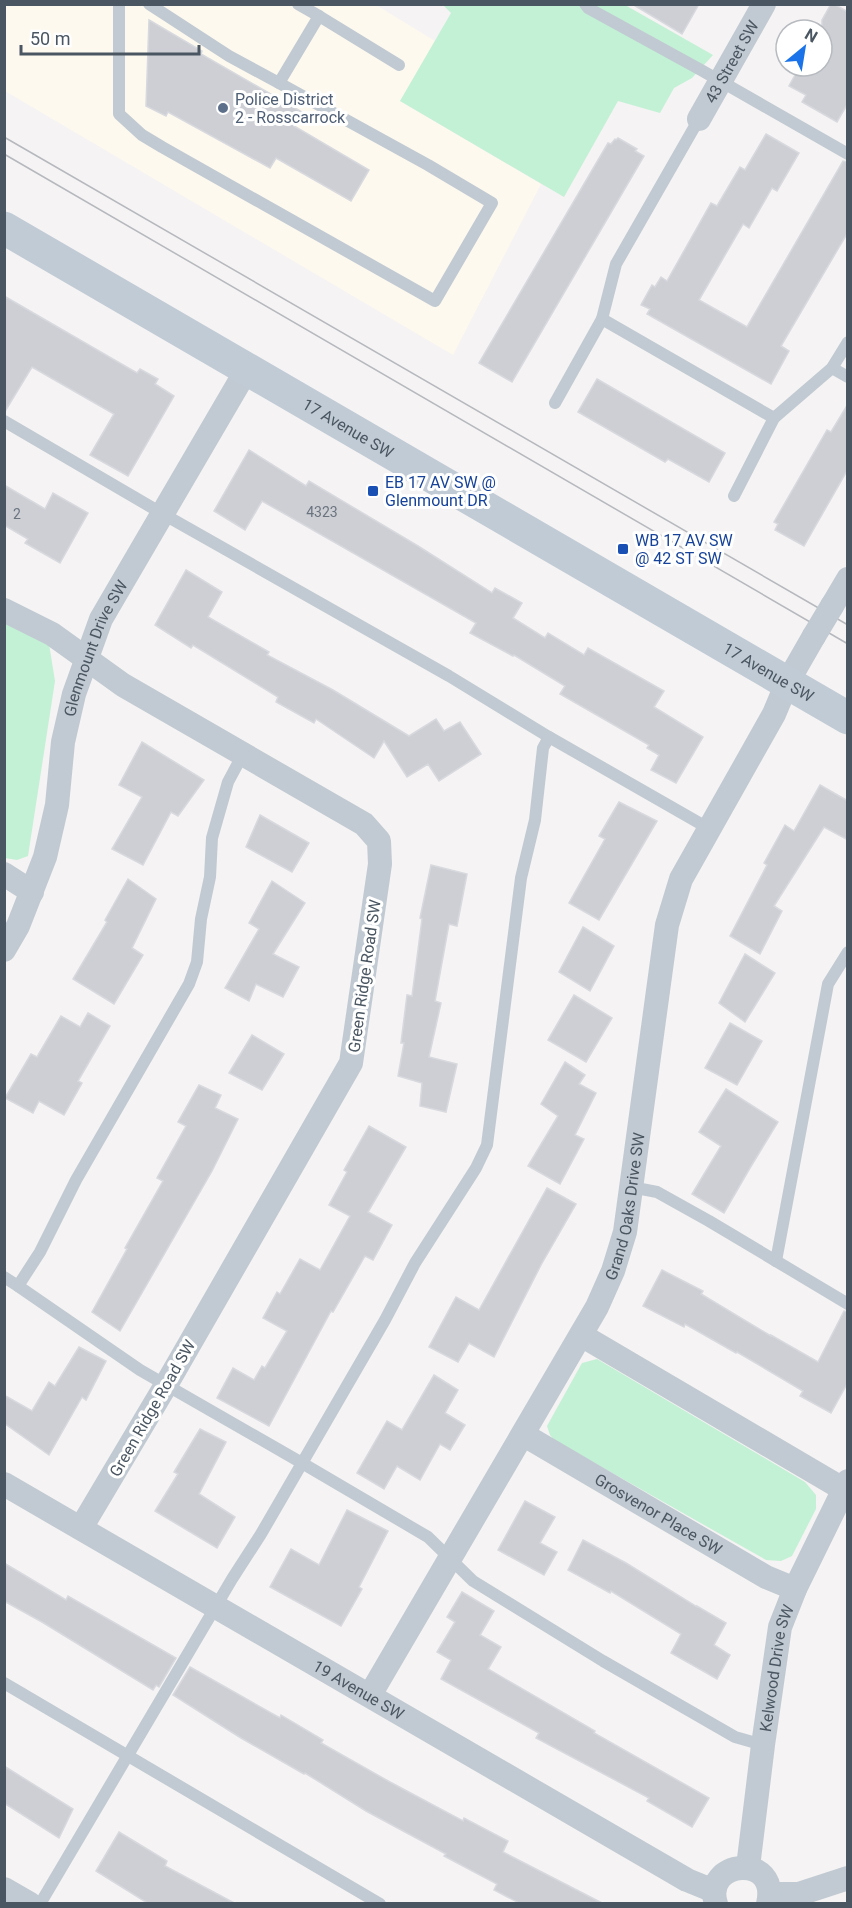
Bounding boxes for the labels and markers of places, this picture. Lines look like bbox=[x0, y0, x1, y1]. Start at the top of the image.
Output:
place label: Police District 2 - Rosscarrock bbox=[235, 90, 346, 127]
marker: Police District 2 - Rosscarrock bbox=[216, 101, 230, 115]
place label: EB 17 AV SW @ Glenmount DR bbox=[385, 473, 496, 510]
marker: EB 17 AV SW @ Glenmount DR bbox=[366, 484, 380, 498]
place label: WB 17 AV SW @ 42 ST SW bbox=[635, 531, 733, 568]
marker: WB 17 AV SW @ 42 ST SW bbox=[616, 542, 630, 556]

